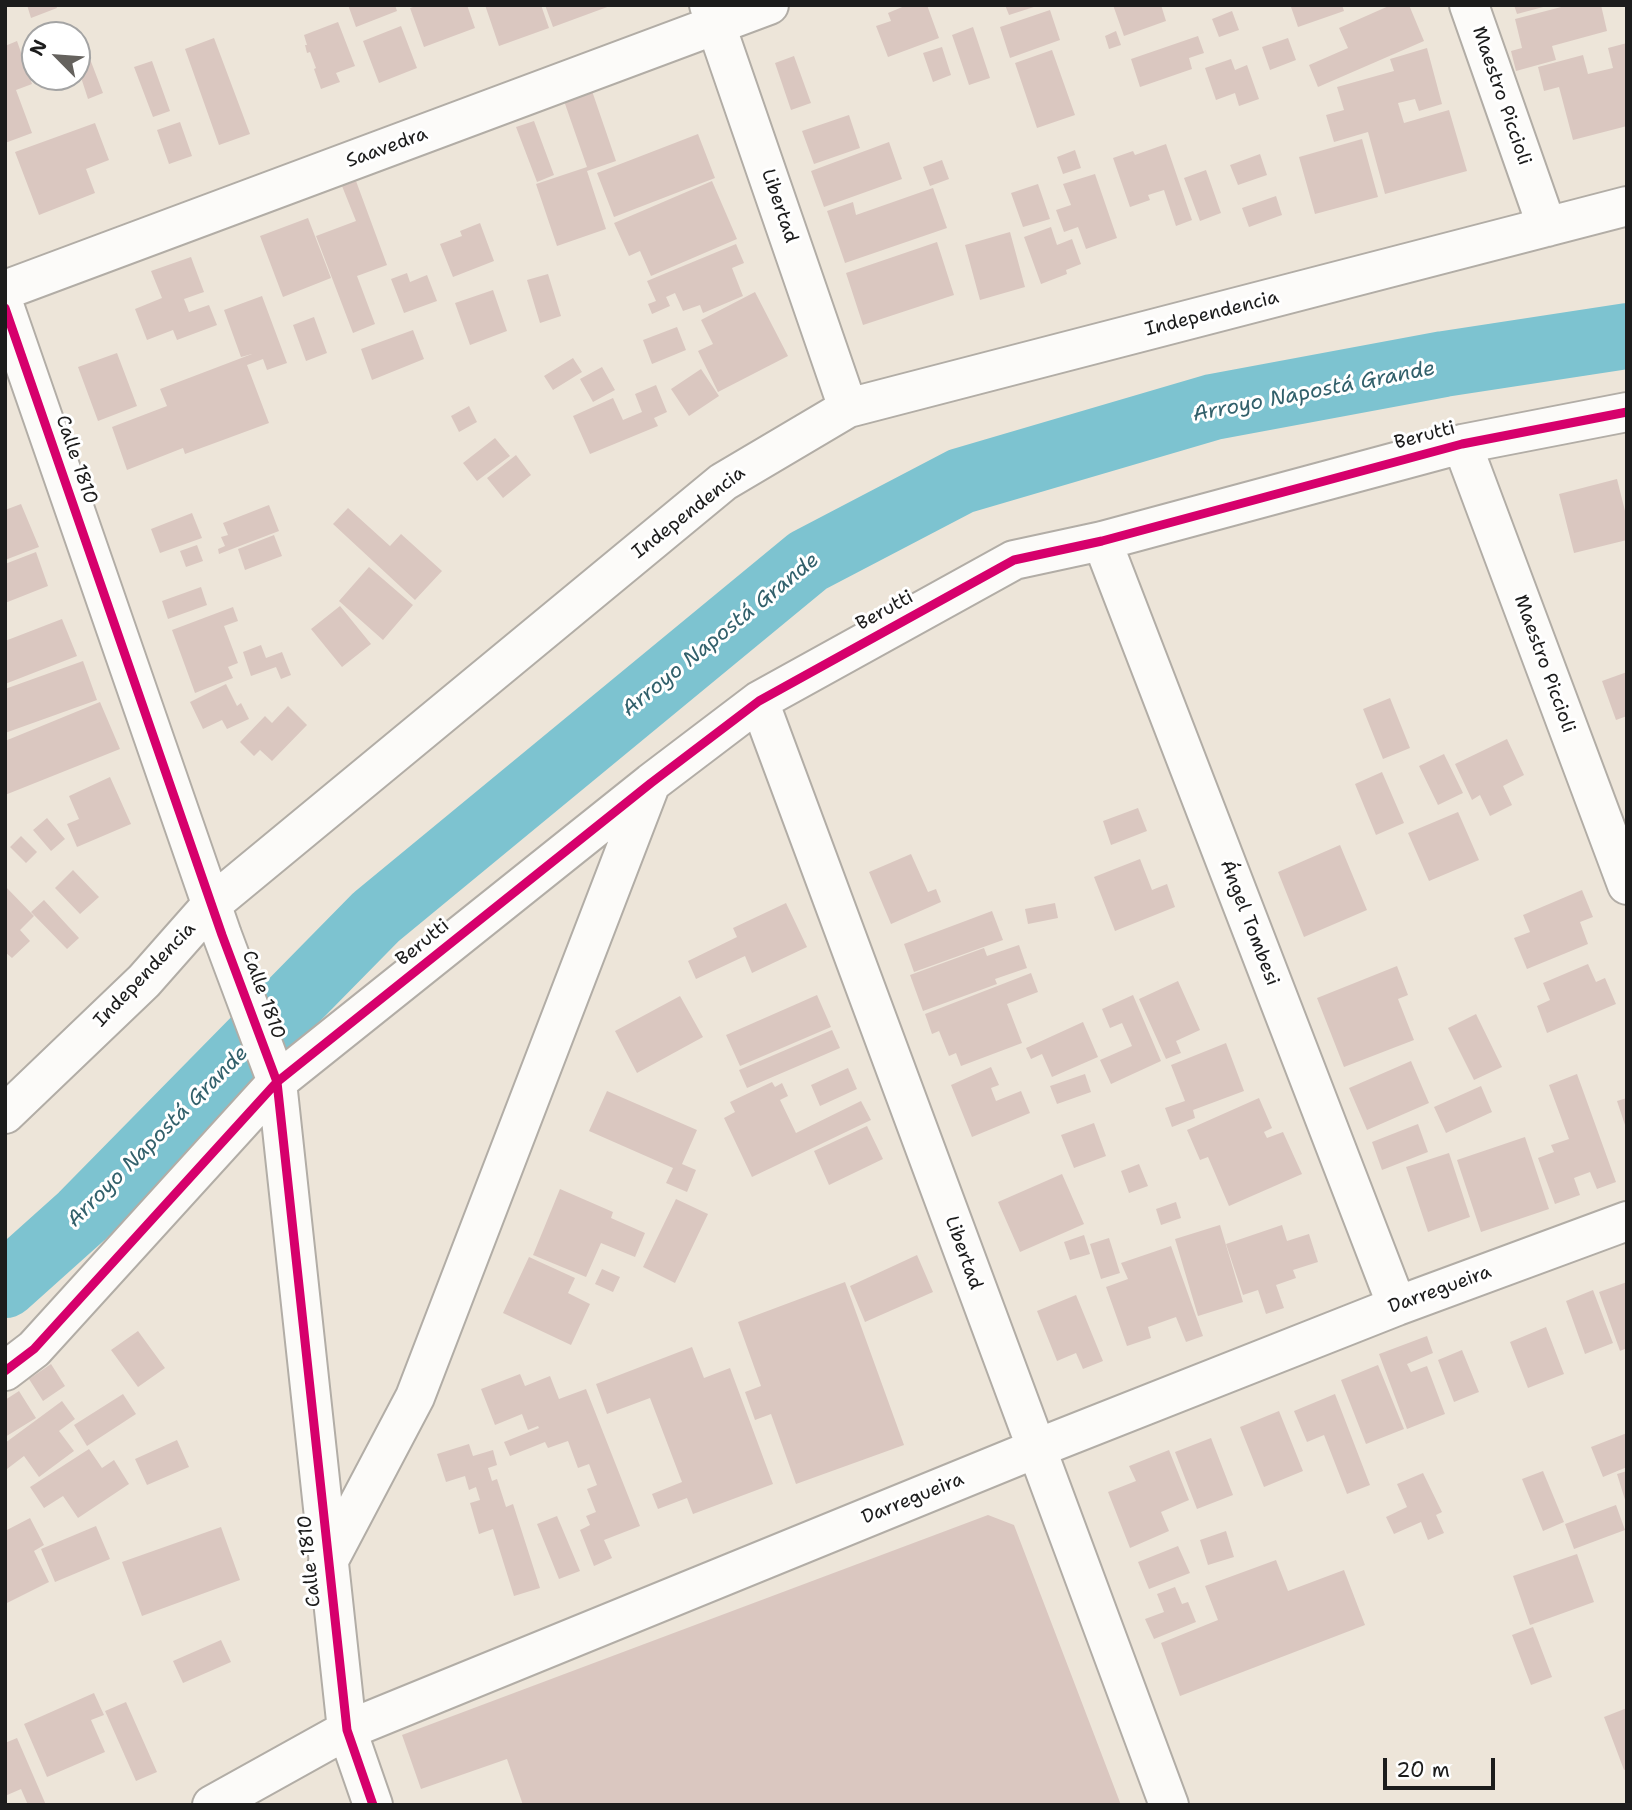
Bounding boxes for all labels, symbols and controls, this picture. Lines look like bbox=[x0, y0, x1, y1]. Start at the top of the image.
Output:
north arrow bbox=[21, 21, 91, 91]
street label: Maestro Piccioli bbox=[1467, 24, 1535, 168]
text: N bbox=[24, 36, 53, 60]
street label: Saavedra bbox=[343, 123, 431, 173]
street label: Libertad bbox=[756, 166, 802, 246]
street label: Independencia bbox=[1143, 286, 1281, 342]
water label: Arroyo Napostá Grande bbox=[1191, 356, 1437, 428]
street label: Calle 1810 bbox=[50, 413, 102, 507]
street label: Berutti bbox=[1392, 417, 1458, 455]
street label: Independencia bbox=[628, 462, 750, 564]
water label: Arroyo Napostá Grande bbox=[617, 548, 825, 722]
street label: Berutti bbox=[852, 586, 918, 636]
street label: Maestro Piccioli bbox=[1508, 592, 1580, 736]
street label: Ángel Tombesi bbox=[1215, 857, 1283, 989]
street label: Berutti bbox=[392, 915, 454, 971]
street label: Independencia bbox=[89, 918, 201, 1032]
street label: Calle 1810 bbox=[236, 948, 290, 1042]
water label: Arroyo Napostá Grande bbox=[62, 1041, 254, 1233]
street label: Libertad bbox=[939, 1213, 987, 1293]
street label: Darregueira bbox=[1385, 1261, 1495, 1319]
street label: Darregueira bbox=[859, 1468, 967, 1530]
street label: Calle 1810 bbox=[294, 1514, 326, 1608]
scale bar bbox=[1387, 1744, 1499, 1788]
text: 20 m bbox=[1396, 1756, 1450, 1784]

